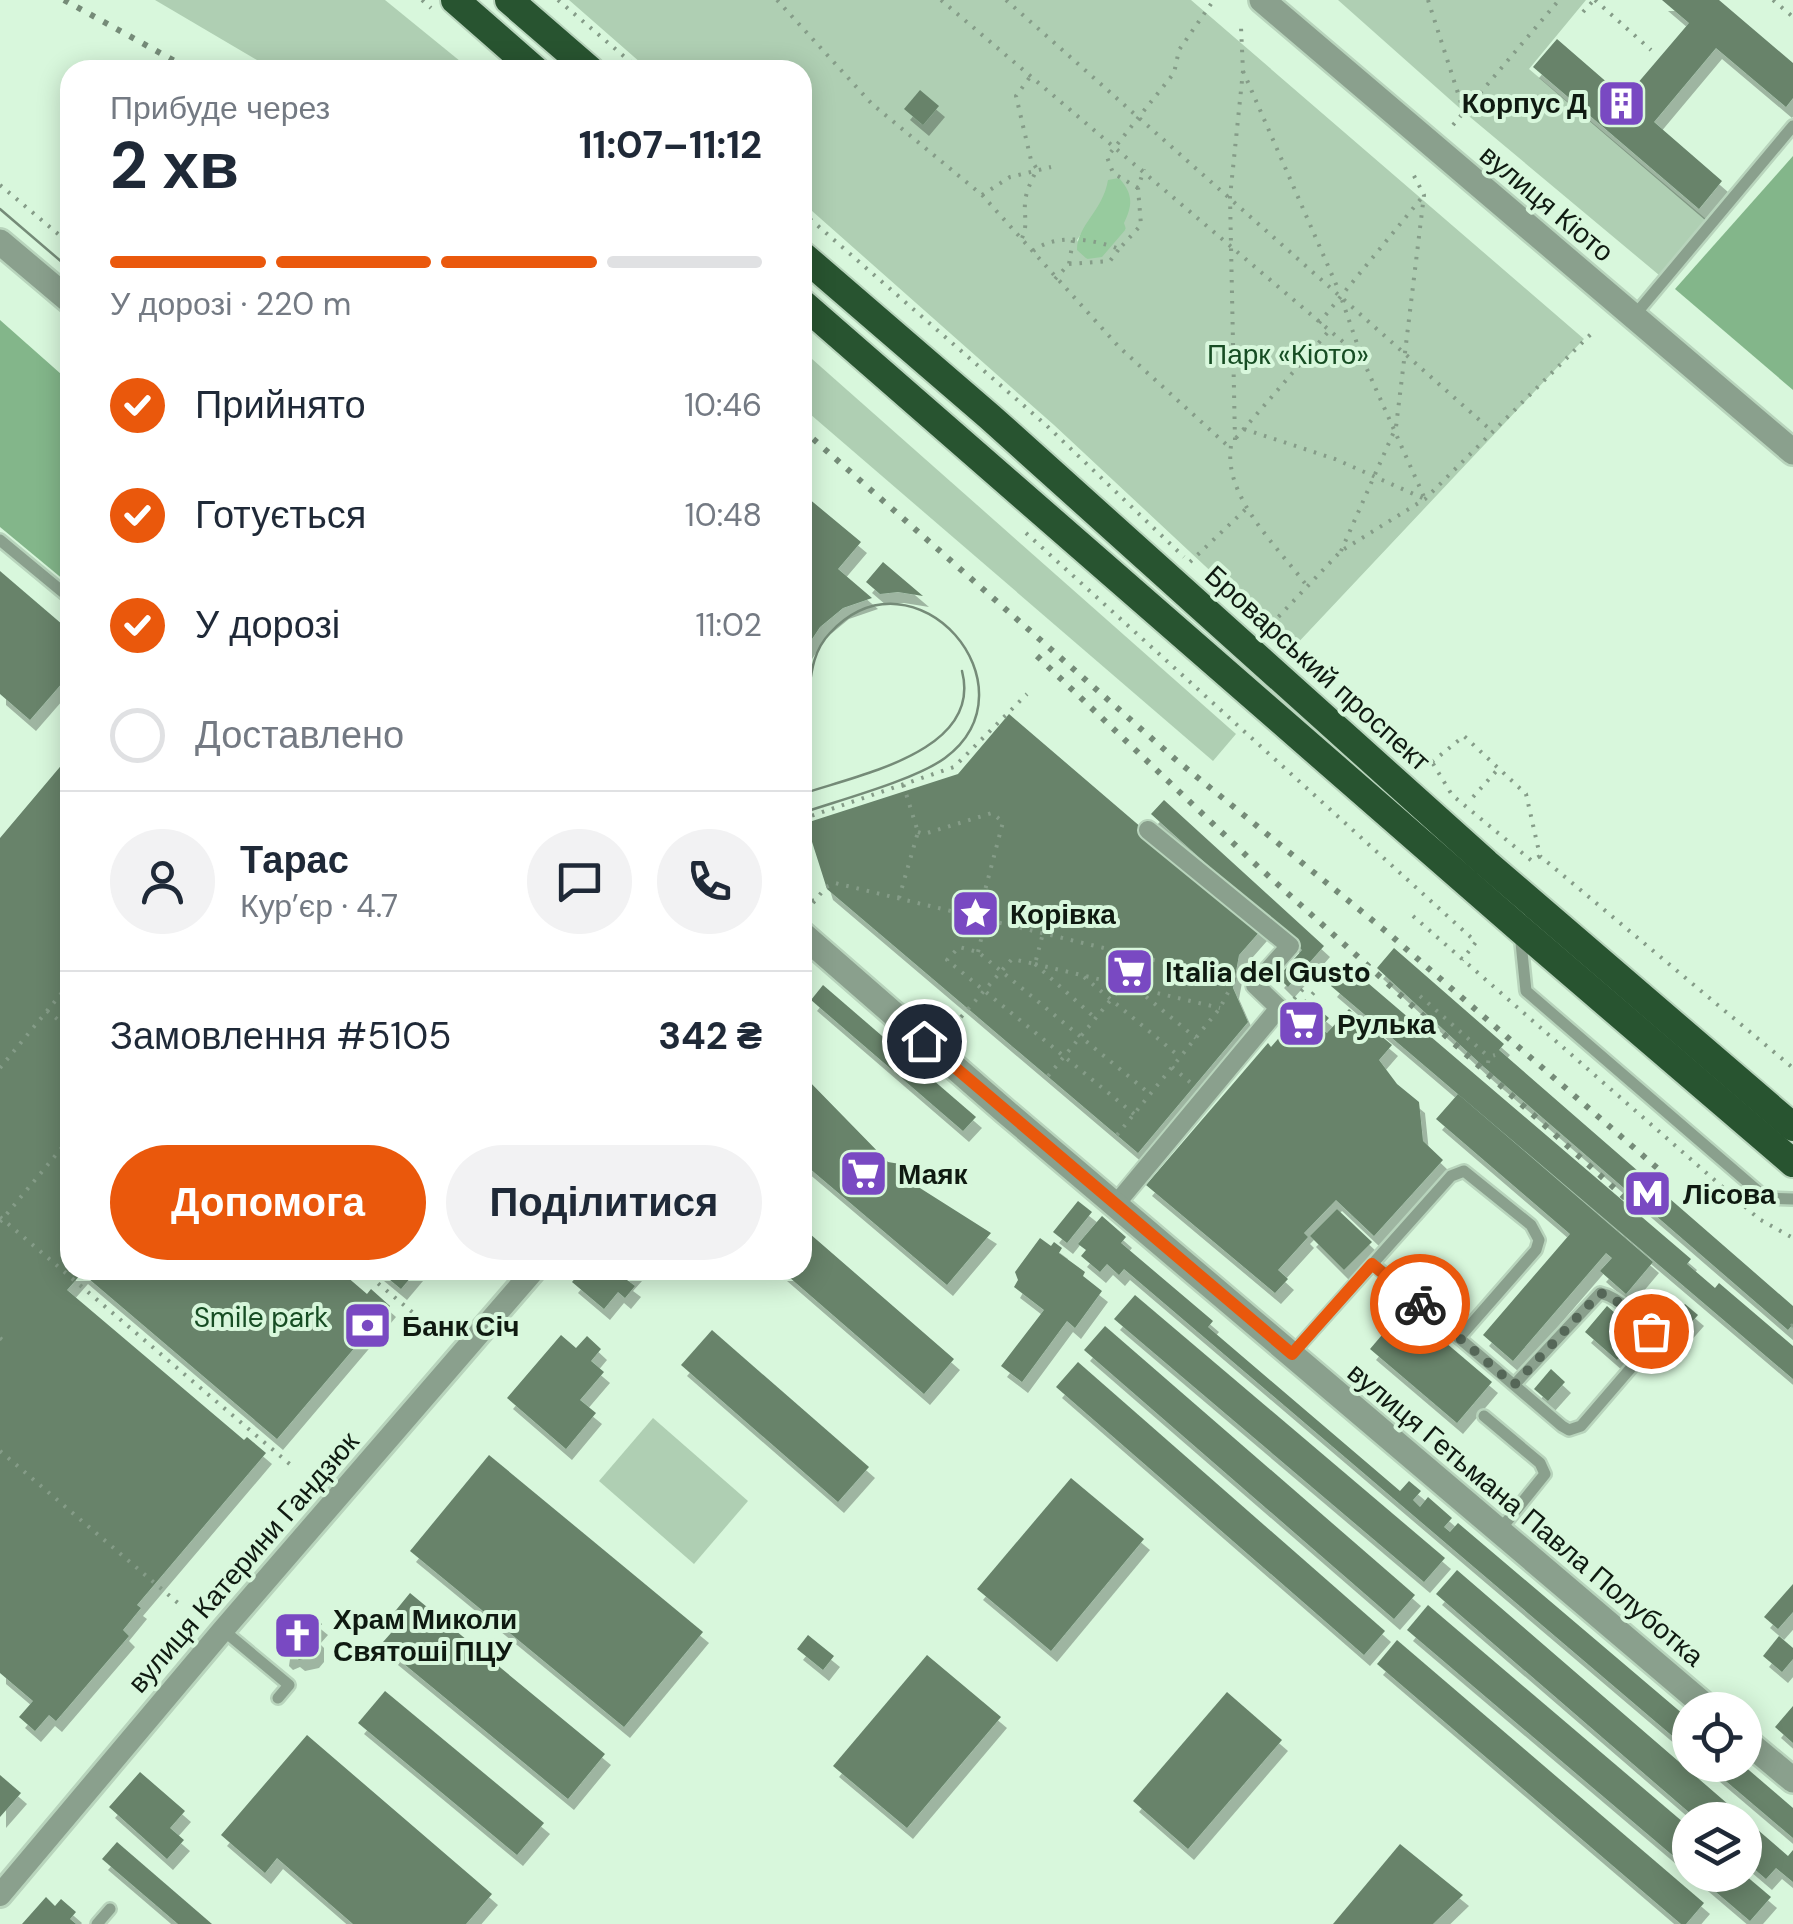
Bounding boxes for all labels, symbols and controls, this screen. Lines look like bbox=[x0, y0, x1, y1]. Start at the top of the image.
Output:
building icon: Корпус Д bbox=[1596, 77, 1648, 129]
place label: Корпус Д bbox=[1462, 85, 1587, 122]
text: Прибуде через bbox=[110, 87, 330, 129]
text: 11:07–11:12 bbox=[579, 120, 762, 170]
text: 2 хв bbox=[110, 124, 239, 208]
street label: вулиця Кіото bbox=[1472, 137, 1621, 270]
text: У дорозі · 220 m bbox=[110, 283, 351, 325]
park label: Парк «Кіото» bbox=[1207, 336, 1369, 373]
icon: check bbox=[110, 378, 165, 433]
text: Прийнято bbox=[195, 380, 366, 430]
text: 10:46 bbox=[684, 384, 762, 426]
icon: check bbox=[110, 488, 165, 543]
text: Готується bbox=[195, 490, 366, 540]
text: 10:48 bbox=[685, 494, 762, 536]
street label: Броварський проспект bbox=[1197, 557, 1438, 780]
icon: check bbox=[110, 598, 165, 653]
text: У дорозі bbox=[195, 600, 340, 650]
text: 11:02 bbox=[696, 604, 762, 646]
text: Доставлено bbox=[195, 710, 404, 760]
button: person bbox=[110, 829, 215, 934]
button: chat bbox=[527, 829, 632, 934]
button: phone bbox=[657, 829, 762, 934]
text: Тарас bbox=[240, 835, 349, 885]
text: Кур’єр · 4.7 bbox=[240, 885, 398, 927]
place icon: Корівка bbox=[949, 888, 1001, 940]
place label: Корівка bbox=[1010, 896, 1116, 933]
supermarket icon: Italia del Gusto bbox=[1104, 946, 1156, 998]
place label: Italia del Gusto bbox=[1165, 954, 1371, 991]
supermarket icon: Рулька bbox=[1276, 998, 1328, 1050]
pin bbox=[882, 999, 967, 1084]
place label: Рулька bbox=[1337, 1006, 1436, 1043]
text: Замовлення #5105 bbox=[110, 1011, 451, 1061]
text: 342 ₴ bbox=[658, 1011, 762, 1061]
icon: home bbox=[897, 1014, 952, 1069]
button: Допомога bbox=[110, 1145, 426, 1260]
button: Поділитися bbox=[446, 1145, 762, 1260]
supermarket icon: Маяк bbox=[837, 1148, 889, 1200]
place label: Маяк bbox=[898, 1156, 969, 1193]
metro station icon: Лісова bbox=[1622, 1168, 1674, 1220]
place label: Лісова bbox=[1683, 1176, 1776, 1213]
courier bbox=[1370, 1254, 1470, 1354]
icon: bike bbox=[1393, 1277, 1448, 1332]
pin bbox=[1609, 1289, 1694, 1374]
park label: Smile park bbox=[194, 1299, 328, 1336]
bank icon: Банк Січ bbox=[341, 1300, 393, 1352]
icon: bag bbox=[1624, 1304, 1679, 1359]
place label: Банк Січ bbox=[402, 1308, 519, 1345]
street label: вулиця Гетьмана Павла Полуботка bbox=[1340, 1354, 1712, 1675]
street label: вулиця Катерини Гандзюк bbox=[120, 1423, 368, 1701]
place label: Храм Миколи Святоші ПЦУ bbox=[333, 1601, 517, 1670]
church icon: Храм Миколи Святоші ПЦУ bbox=[272, 1609, 324, 1661]
map controls bbox=[1672, 1692, 1762, 1892]
button: locate bbox=[1672, 1692, 1762, 1782]
button: layers bbox=[1672, 1802, 1762, 1892]

